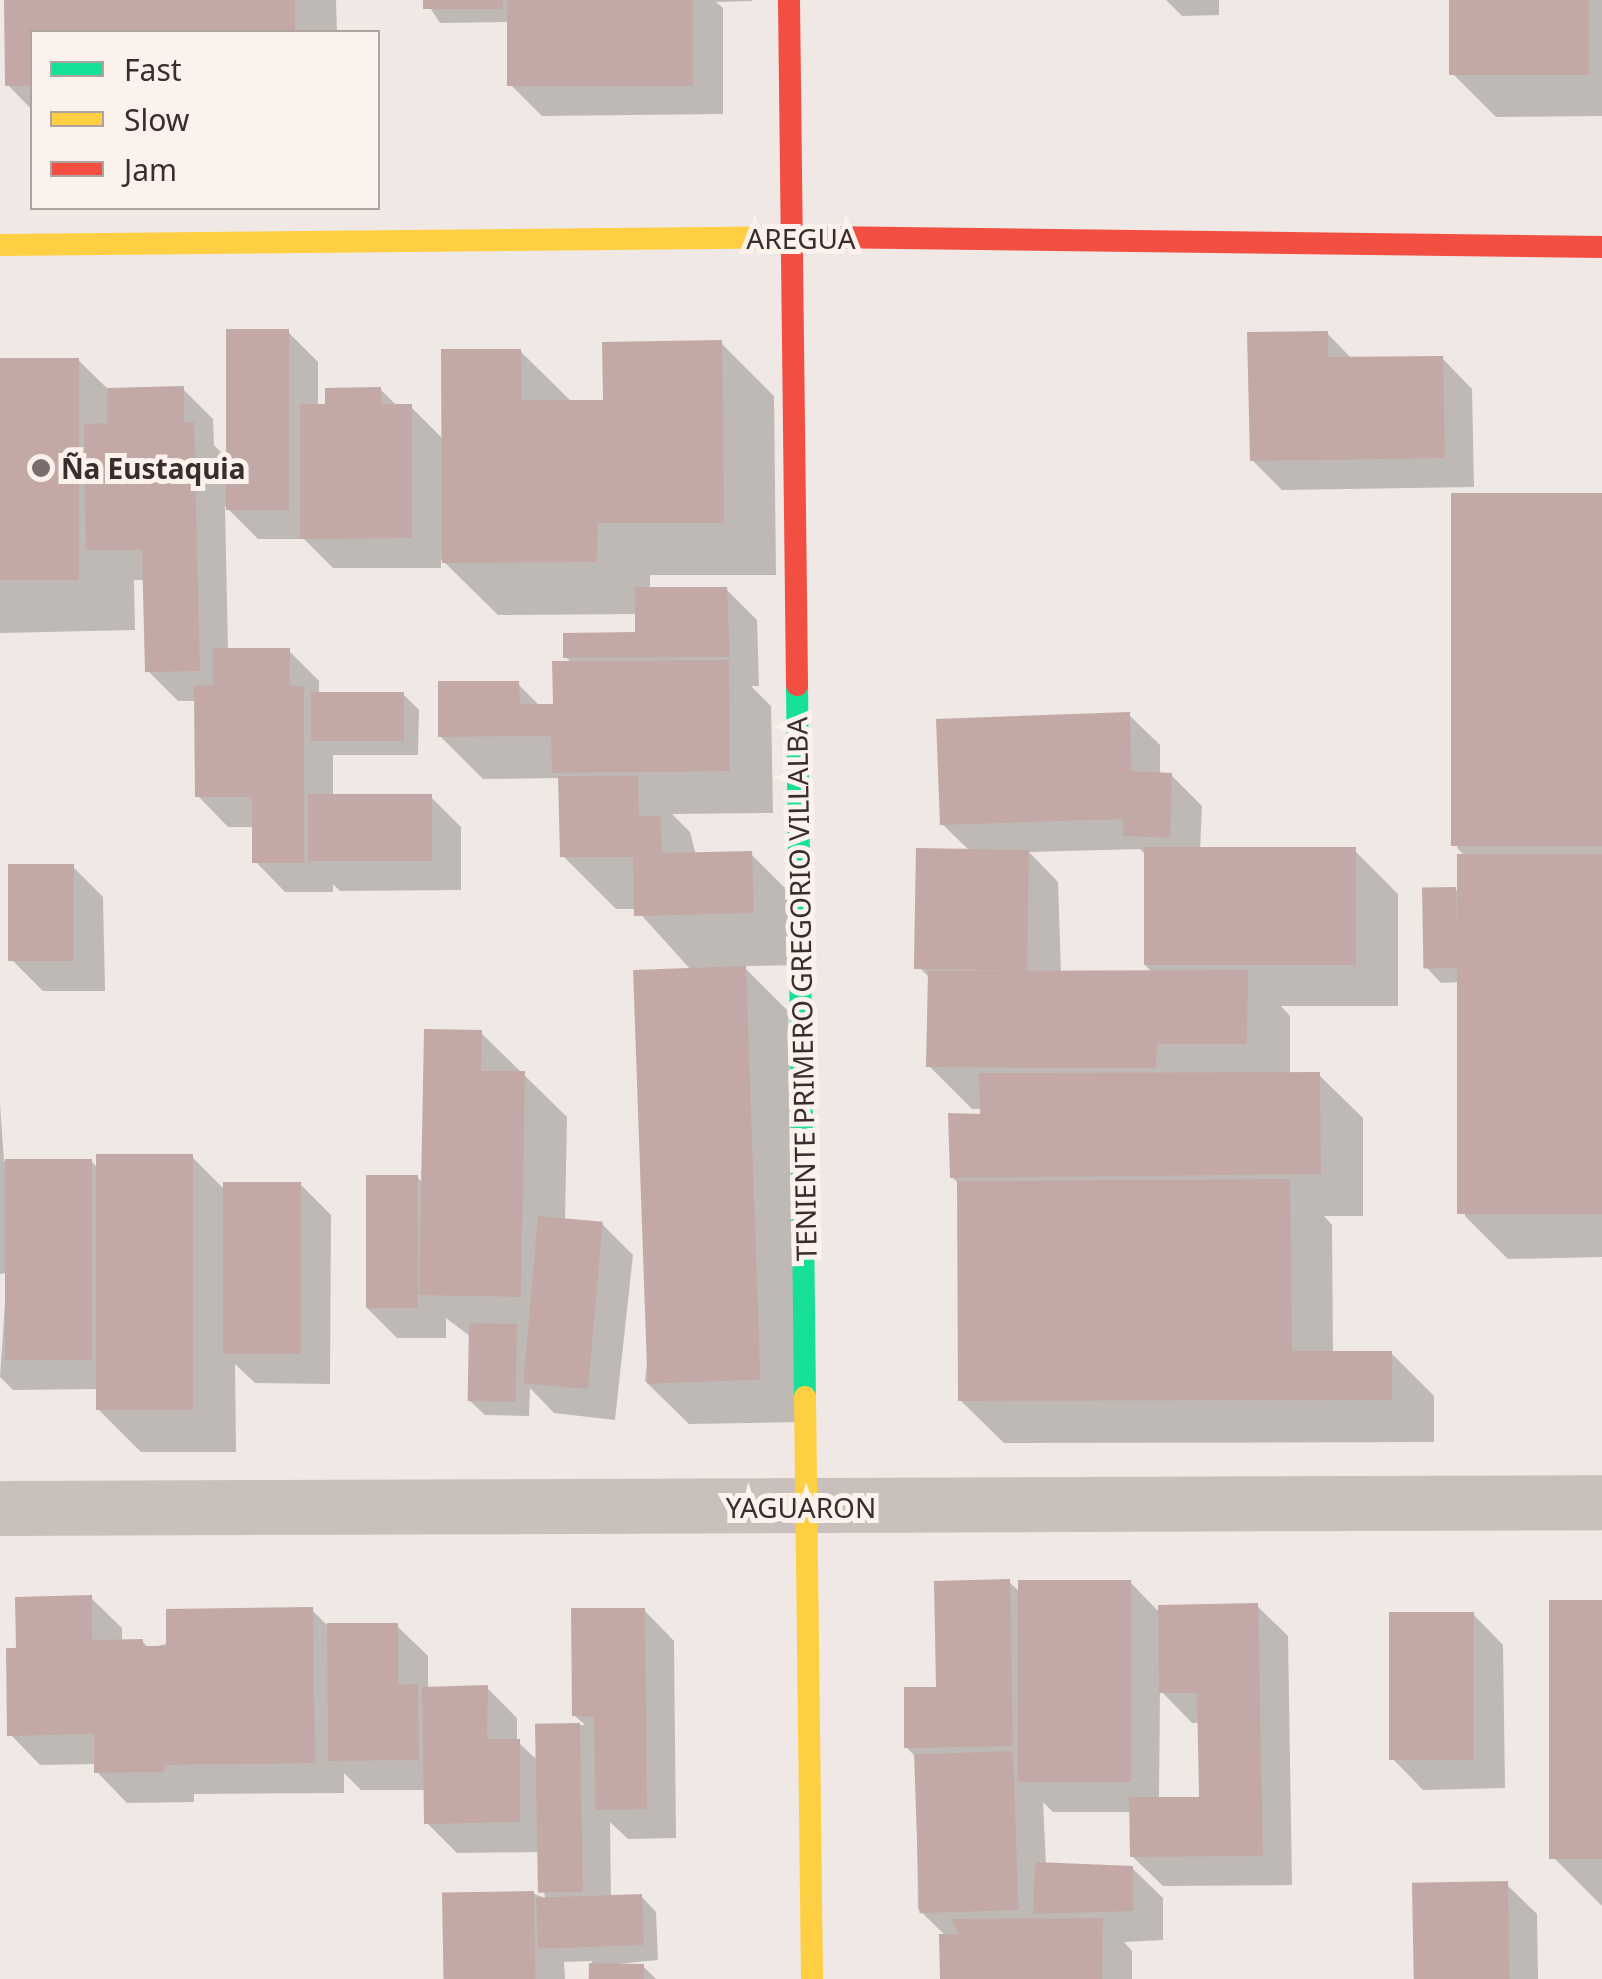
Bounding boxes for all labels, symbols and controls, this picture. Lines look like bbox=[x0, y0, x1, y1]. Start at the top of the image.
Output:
legend bbox=[30, 30, 380, 210]
text: Fast bbox=[124, 49, 182, 90]
text: Slow bbox=[124, 99, 189, 140]
text: Jam bbox=[124, 149, 177, 190]
street label: AREGUA bbox=[746, 221, 856, 255]
place label: Ña Eustaquia bbox=[61, 451, 245, 485]
marker: Ña Eustaquia bbox=[30, 457, 52, 479]
street label: TENIENTE PRIMERO GREGORIO VILLALBA bbox=[779, 716, 823, 1262]
street label: YAGUARON bbox=[726, 1490, 876, 1524]

